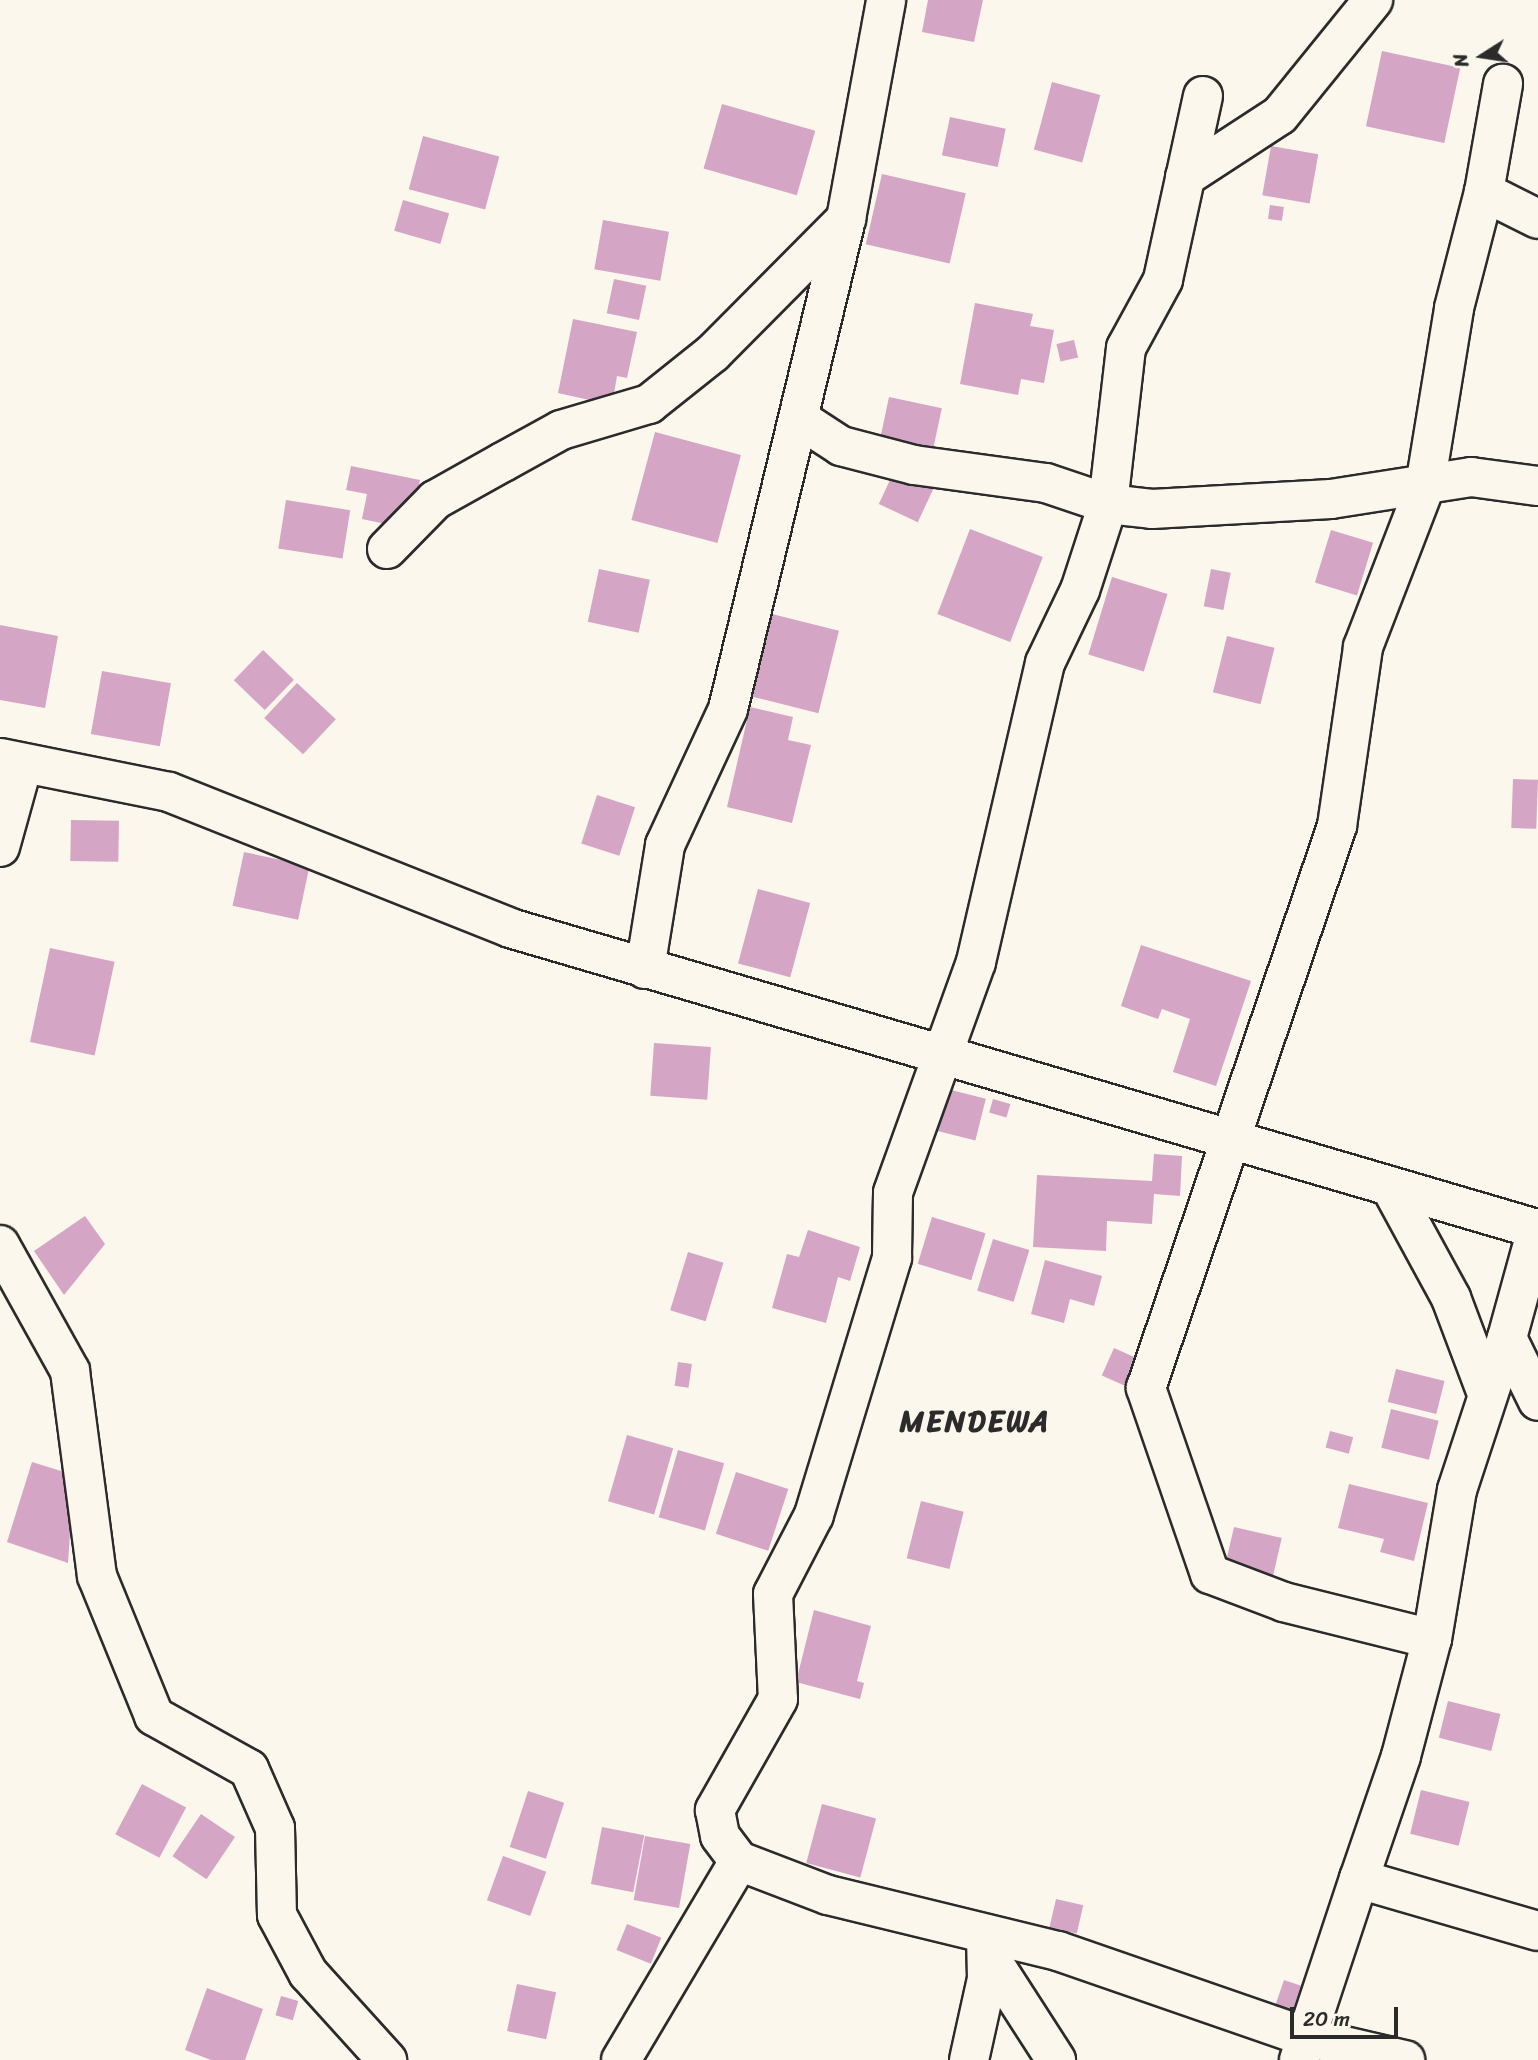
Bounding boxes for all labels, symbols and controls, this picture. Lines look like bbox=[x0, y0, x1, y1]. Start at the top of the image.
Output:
north arrow bbox=[1447, 21, 1517, 91]
text: N bbox=[1443, 51, 1478, 70]
district label: MENDEWA bbox=[900, 1403, 1050, 1439]
scale bar bbox=[1293, 1994, 1402, 2038]
text: 20 m bbox=[1303, 2000, 1350, 2038]

